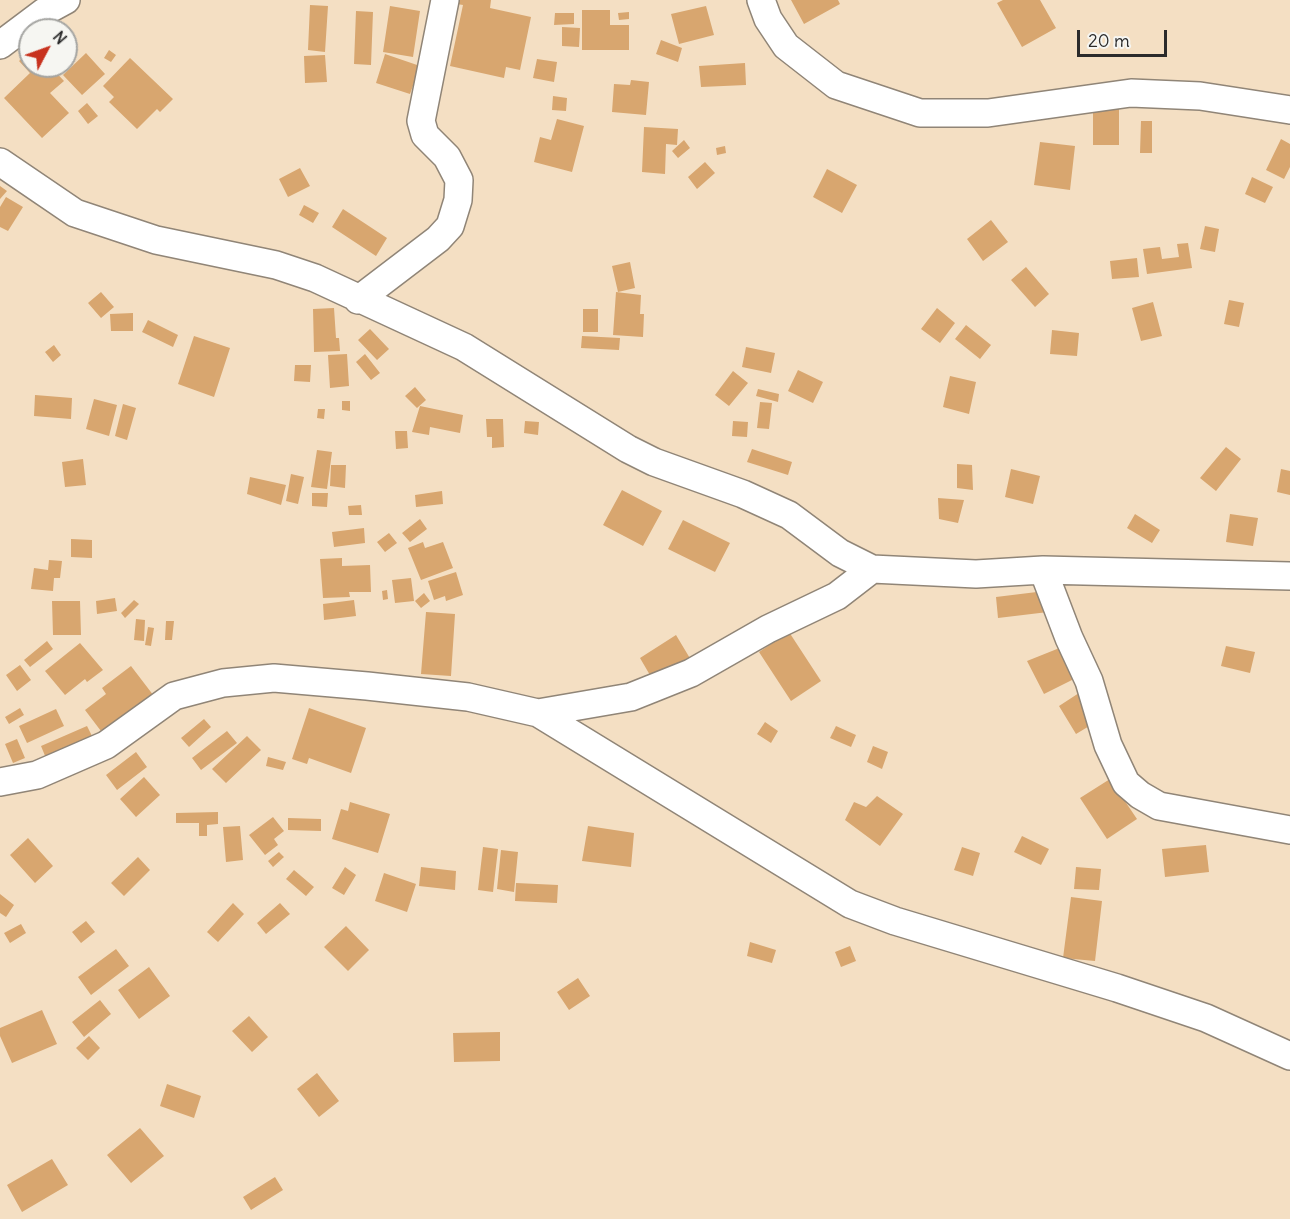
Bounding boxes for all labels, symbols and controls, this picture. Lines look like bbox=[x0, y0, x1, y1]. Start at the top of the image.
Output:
north arrow bbox=[18, 18, 78, 78]
scale bar bbox=[1080, 18, 1170, 56]
text: N bbox=[49, 27, 71, 48]
text: 20 m bbox=[1088, 29, 1130, 52]

